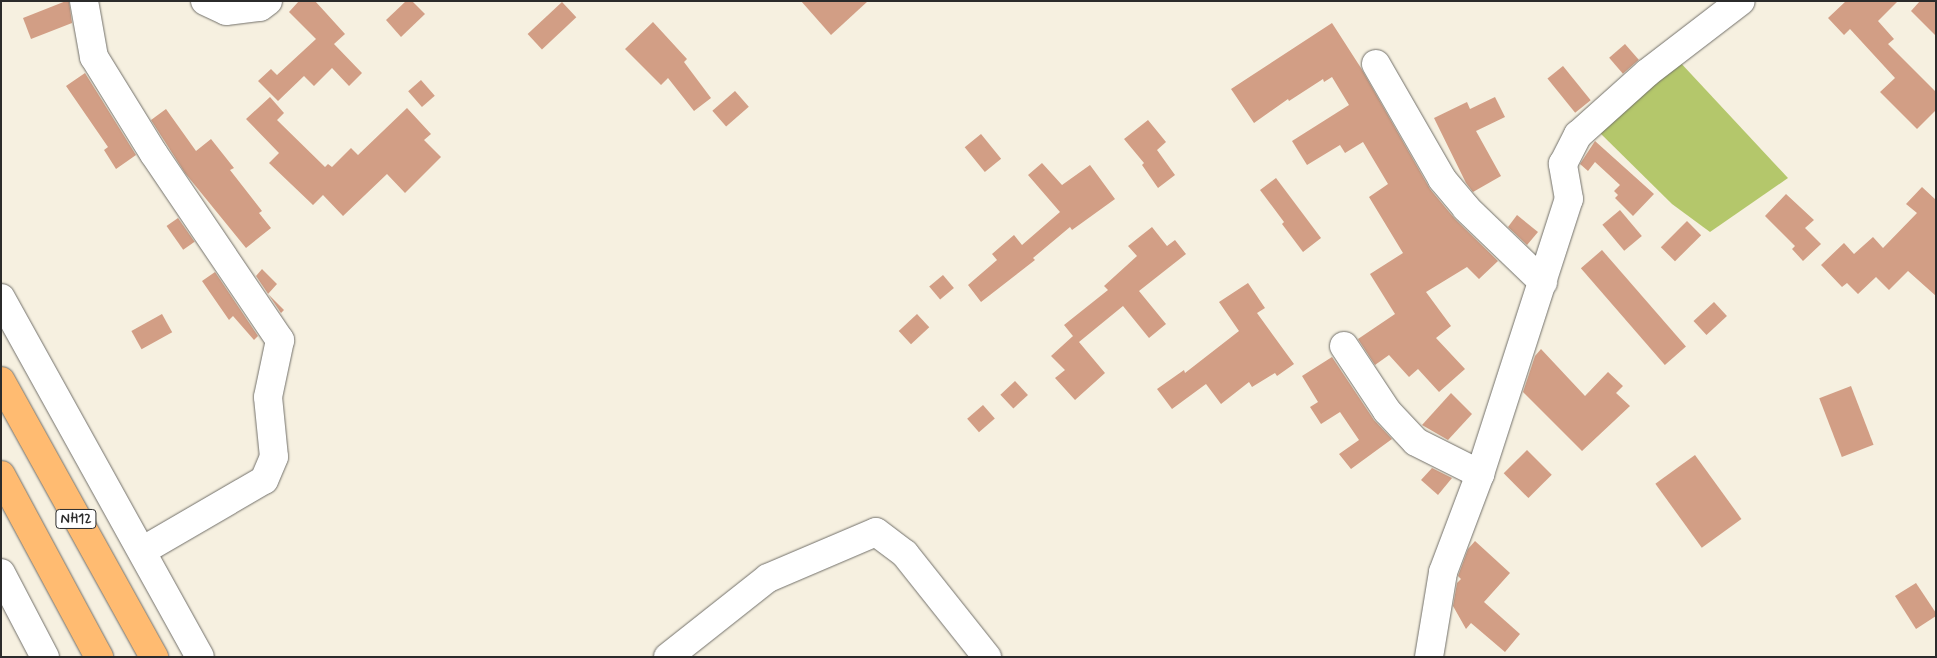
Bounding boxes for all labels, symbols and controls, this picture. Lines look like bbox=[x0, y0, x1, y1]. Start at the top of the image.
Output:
road number: NH12 bbox=[55, 508, 97, 530]

